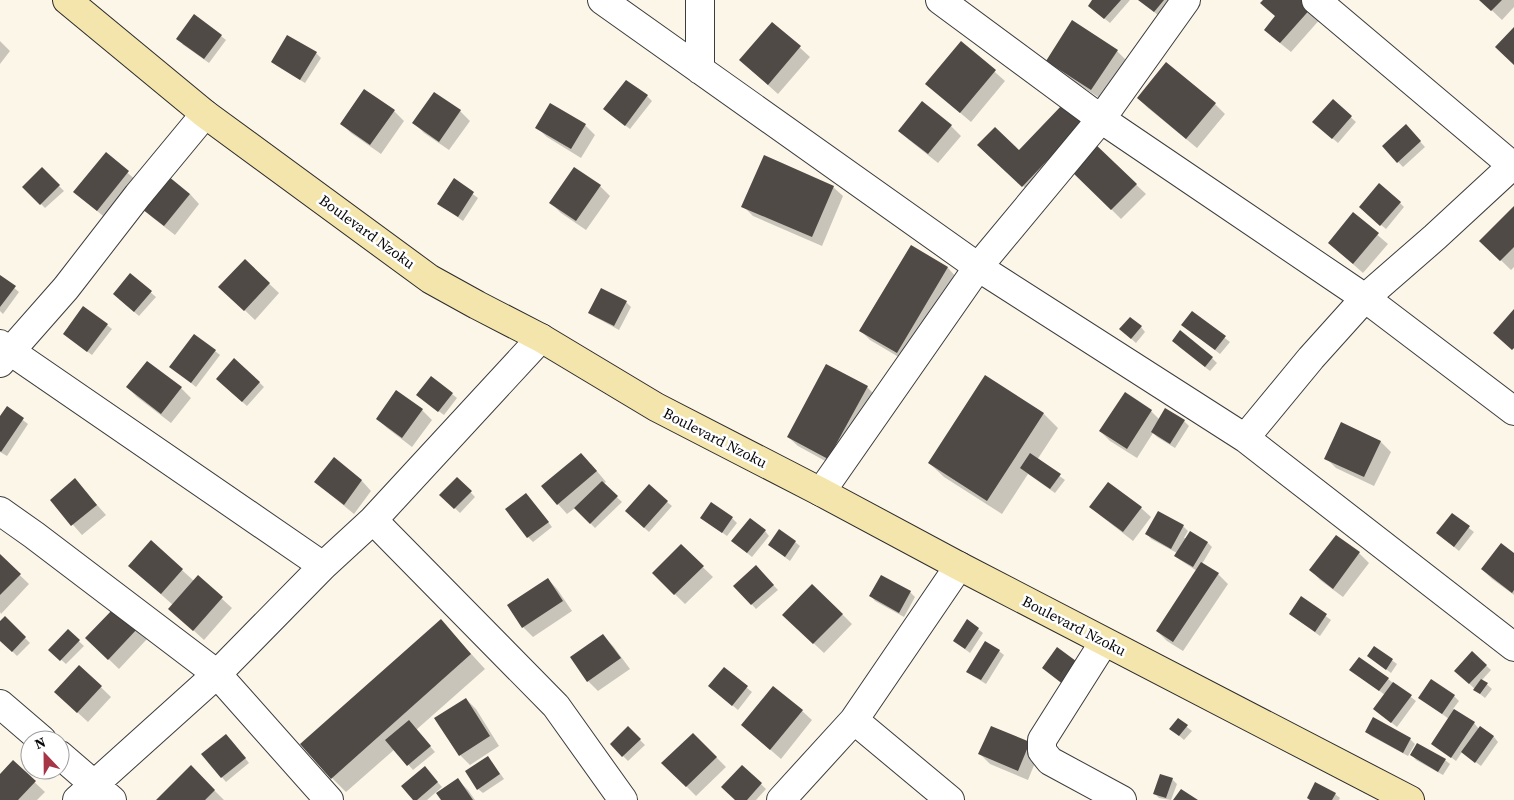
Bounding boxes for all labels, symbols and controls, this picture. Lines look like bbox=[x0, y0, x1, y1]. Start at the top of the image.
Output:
street label: Boulevard Nzoku bbox=[315, 190, 420, 274]
street label: Boulevard Nzoku bbox=[660, 402, 771, 473]
street label: Boulevard Nzoku bbox=[1019, 590, 1130, 661]
north arrow bbox=[20, 730, 70, 780]
text: N bbox=[32, 732, 49, 754]

